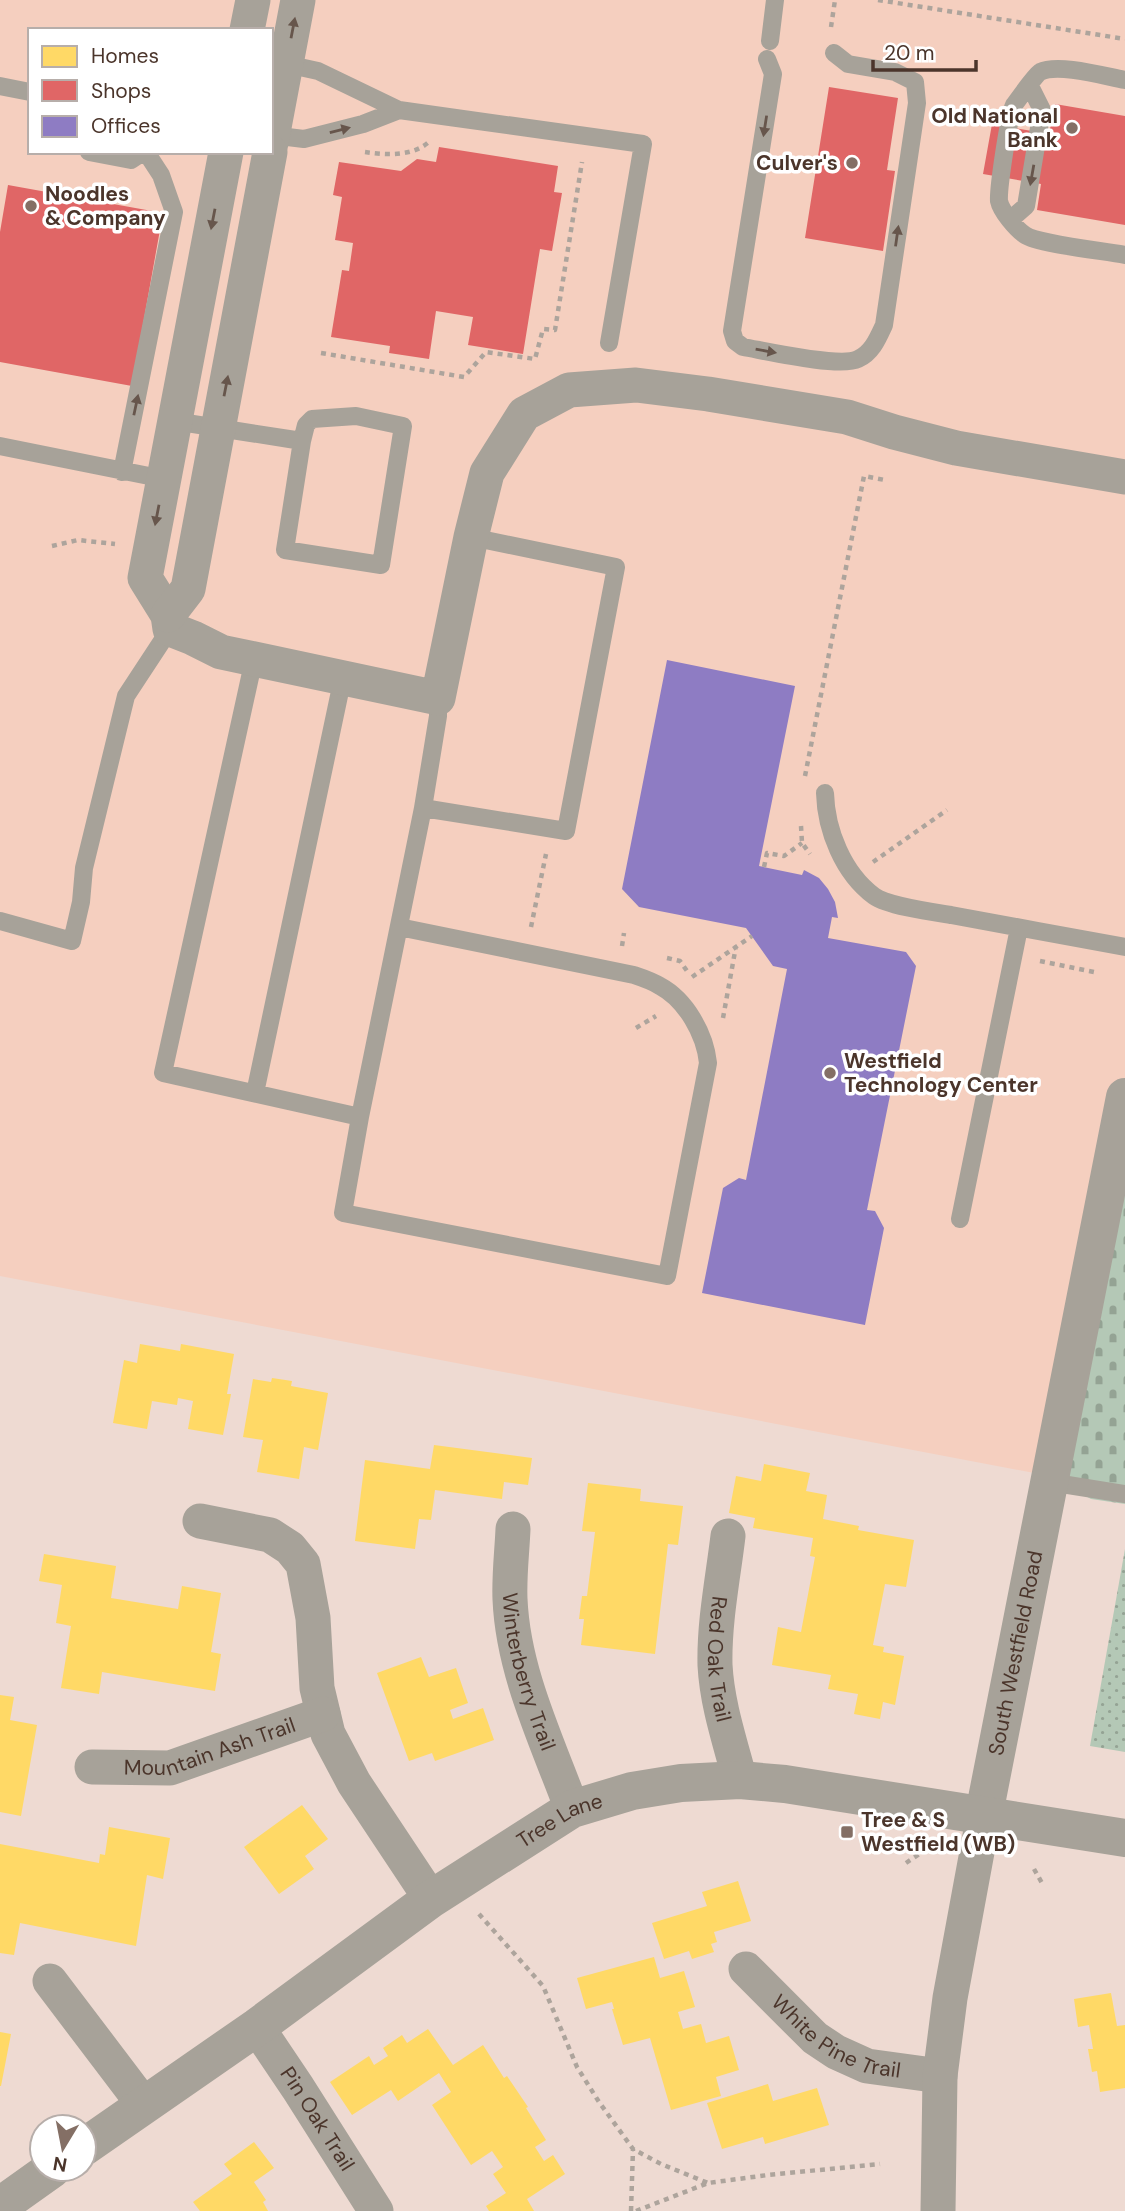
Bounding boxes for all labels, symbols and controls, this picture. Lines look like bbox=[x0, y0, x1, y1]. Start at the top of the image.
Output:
one-way arrow bbox=[288, 17, 299, 39]
legend bbox=[28, 28, 273, 154]
scale bar bbox=[873, 28, 976, 72]
text: 20 m bbox=[884, 39, 935, 67]
text: Homes bbox=[91, 42, 159, 70]
text: Shops bbox=[91, 77, 151, 105]
place label: Old National Bank bbox=[931, 102, 1058, 154]
text: Offices bbox=[91, 112, 161, 140]
one-way arrow bbox=[759, 115, 770, 137]
marker: Old National Bank bbox=[1064, 120, 1080, 136]
one-way arrow bbox=[329, 124, 351, 135]
place label: Culver's bbox=[756, 149, 838, 177]
marker: Culver's bbox=[844, 155, 860, 171]
one-way arrow bbox=[1026, 164, 1037, 186]
place label: Noodles & Company bbox=[45, 180, 166, 232]
marker: Noodles & Company bbox=[23, 198, 39, 214]
one-way arrow bbox=[207, 208, 218, 230]
one-way arrow bbox=[892, 224, 903, 246]
one-way arrow bbox=[755, 346, 777, 357]
one-way arrow bbox=[221, 375, 232, 397]
one-way arrow bbox=[131, 394, 142, 416]
one-way arrow bbox=[152, 504, 163, 526]
place label: Westfield Technology Center bbox=[844, 1047, 1038, 1099]
marker: Westfield Technology Center bbox=[822, 1065, 838, 1081]
street label: South Westfield Road bbox=[982, 1548, 1049, 1758]
street label: Winterberry Trail bbox=[496, 1592, 562, 1755]
street label: Red Oak Trail bbox=[701, 1595, 738, 1725]
street label: Mountain Ash Trail bbox=[124, 1711, 299, 1783]
street label: Tree Lane bbox=[512, 1787, 606, 1855]
place label: Tree & S Westfield (WB) bbox=[861, 1806, 1015, 1858]
marker: Tree & S Westfield (WB) bbox=[839, 1824, 855, 1840]
street label: White Pine Trail bbox=[765, 1988, 902, 2084]
street label: Pin Oak Trail bbox=[274, 2061, 361, 2176]
north arrow bbox=[28, 2113, 98, 2183]
text: N bbox=[51, 2151, 69, 2178]

